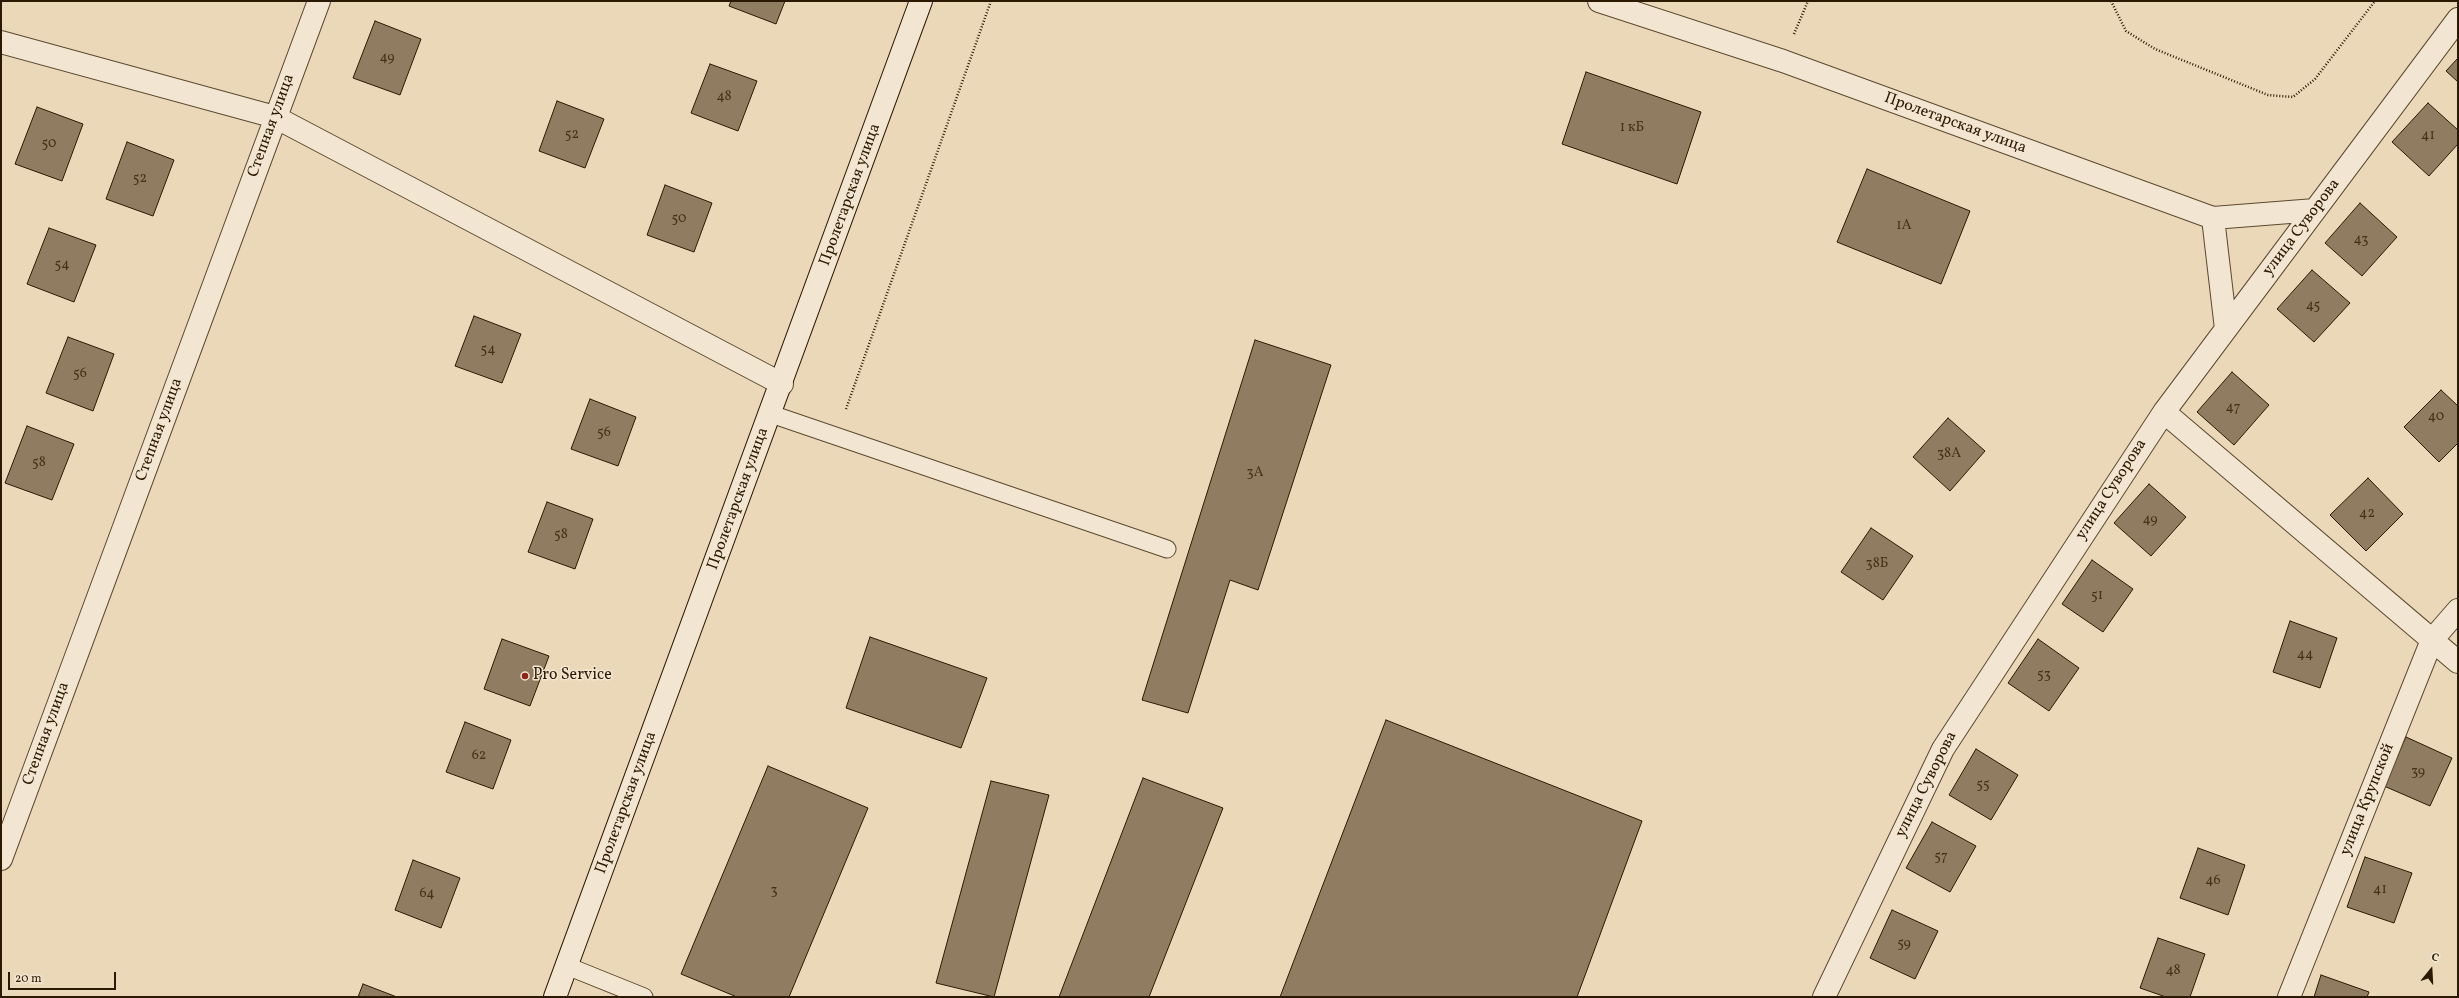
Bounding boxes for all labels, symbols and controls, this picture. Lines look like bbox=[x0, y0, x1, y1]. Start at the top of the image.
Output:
house number: 49 bbox=[379, 50, 395, 66]
street label: Степная улица bbox=[244, 72, 300, 180]
house number: 48 bbox=[716, 89, 732, 105]
street label: Пролетарская улица bbox=[1881, 89, 2029, 159]
house number: 1 кБ bbox=[1620, 120, 1644, 136]
street label: Пролетарская улица bbox=[816, 121, 886, 269]
house number: 52 bbox=[565, 127, 579, 143]
house number: 41 bbox=[2421, 128, 2435, 144]
house number: 50 bbox=[42, 136, 56, 152]
house number: 52 bbox=[133, 171, 147, 187]
street label: улица Суворова bbox=[2259, 176, 2345, 280]
house number: 50 bbox=[672, 211, 686, 227]
house number: 1А bbox=[1896, 218, 1912, 234]
house number: 43 bbox=[2354, 232, 2368, 248]
house number: 54 bbox=[54, 257, 70, 273]
house number: 45 bbox=[2306, 298, 2320, 314]
house number: 54 bbox=[480, 342, 496, 358]
house number: 56 bbox=[73, 366, 87, 382]
street label: Степная улица bbox=[132, 376, 188, 484]
house number: 47 bbox=[2225, 400, 2241, 416]
house number: 40 bbox=[2428, 409, 2444, 425]
house number: 56 bbox=[597, 425, 611, 441]
street label: Пролетарская улица bbox=[704, 425, 774, 573]
street label: улица Суворова bbox=[2072, 436, 2152, 544]
house number: 38А bbox=[1937, 446, 1961, 462]
house number: 58 bbox=[32, 455, 46, 471]
house number: 3А bbox=[1246, 465, 1264, 481]
house number: 42 bbox=[2359, 506, 2375, 522]
house number: 49 bbox=[2142, 512, 2158, 528]
house number: 58 bbox=[554, 527, 568, 543]
house number: 38Б bbox=[1866, 556, 1888, 572]
house number: 51 bbox=[2091, 588, 2103, 604]
house number: 44 bbox=[2297, 647, 2313, 663]
place label: Pro Service bbox=[533, 666, 612, 686]
house number: 53 bbox=[2037, 667, 2051, 683]
marker: Pro Service bbox=[520, 671, 530, 681]
street label: Степная улица bbox=[19, 680, 75, 788]
street label: Пролетарская улица bbox=[592, 729, 662, 877]
street label: улица Суворова bbox=[1892, 729, 1962, 841]
street label: улица Крупской bbox=[2337, 741, 2399, 859]
house number: 62 bbox=[472, 748, 486, 764]
house number: 39 bbox=[2411, 764, 2425, 780]
house number: 55 bbox=[1976, 777, 1990, 793]
house number: 57 bbox=[1934, 849, 1948, 865]
house number: 46 bbox=[2205, 873, 2221, 889]
house number: 41 bbox=[2373, 882, 2387, 898]
house number: 3 bbox=[770, 883, 778, 899]
house number: 64 bbox=[419, 886, 435, 902]
house number: 59 bbox=[1897, 936, 1911, 952]
north arrow bbox=[2411, 950, 2451, 990]
text: С bbox=[2429, 950, 2441, 966]
house number: 48 bbox=[2165, 963, 2181, 979]
scale bar bbox=[10, 964, 118, 990]
text: 20 m bbox=[15, 971, 42, 987]

